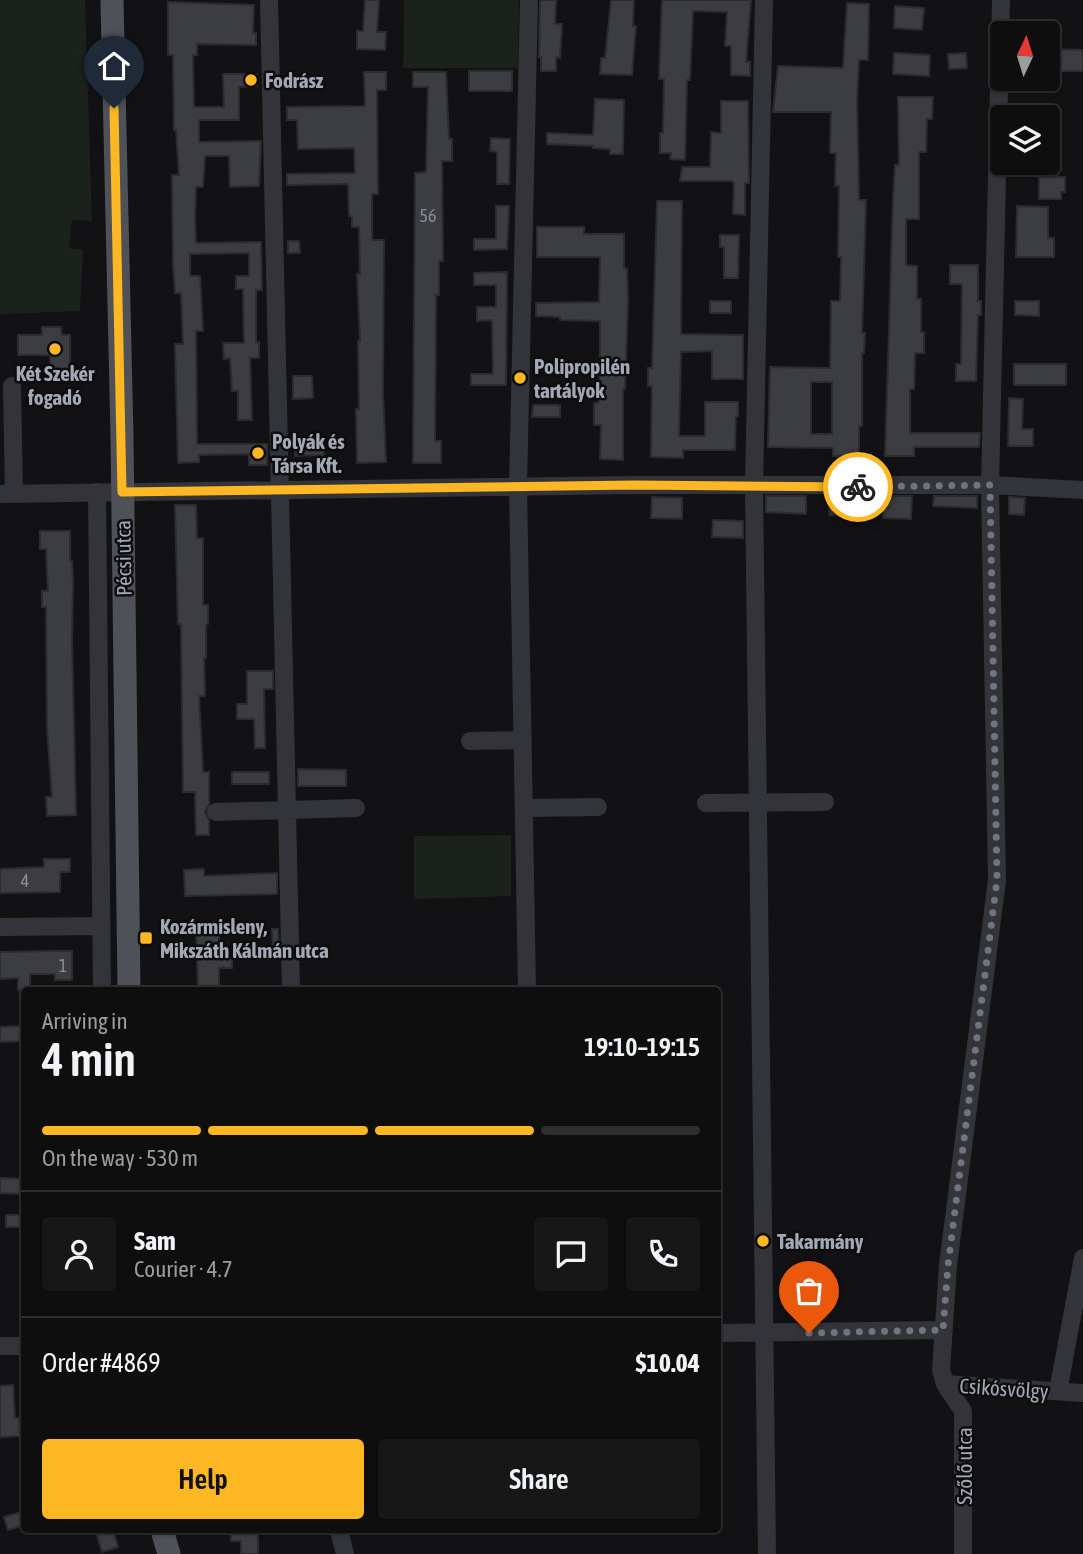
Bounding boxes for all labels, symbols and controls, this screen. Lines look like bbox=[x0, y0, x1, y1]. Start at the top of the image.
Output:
north arrow bbox=[990, 21, 1060, 91]
map controls bbox=[990, 21, 1060, 175]
pin bbox=[84, 36, 144, 108]
icon: home bbox=[95, 47, 133, 85]
place label: Fodrász bbox=[265, 68, 324, 92]
marker: Fodrász bbox=[243, 72, 259, 88]
button: layers bbox=[990, 105, 1060, 175]
house number: 56 bbox=[420, 205, 436, 226]
marker: Két Szekér fogadó bbox=[47, 341, 63, 357]
place label: Polipropilén tartályok bbox=[533, 354, 630, 402]
place label: Két Szekér fogadó bbox=[16, 361, 95, 409]
marker: Polipropilén tartályok bbox=[512, 370, 528, 386]
place label: Polyák és Társa Kft. bbox=[272, 429, 345, 477]
marker: Polyák és Társa Kft. bbox=[250, 445, 266, 461]
courier bbox=[823, 452, 893, 522]
icon: bike bbox=[839, 468, 877, 506]
street label: Pécsi utca bbox=[110, 520, 136, 596]
house number: 4 bbox=[21, 870, 29, 891]
place label: Kozármisleny, Mikszáth Kálmán utca bbox=[160, 914, 329, 962]
marker: Kozármisleny, Mikszáth Kálmán utca bbox=[138, 930, 154, 946]
house number: 1 bbox=[59, 955, 67, 976]
text: Arriving in bbox=[42, 1008, 128, 1034]
text: 19:10–19:15 bbox=[584, 1032, 700, 1062]
text: 4 min bbox=[42, 1033, 136, 1086]
text: On the way · 530 m bbox=[42, 1145, 198, 1171]
button: person bbox=[42, 1217, 116, 1291]
button: chat bbox=[534, 1217, 608, 1291]
button: phone bbox=[626, 1217, 700, 1291]
text: Sam bbox=[134, 1226, 176, 1256]
place label: Takarmány bbox=[777, 1229, 864, 1253]
marker: Takarmány bbox=[755, 1233, 771, 1249]
text: Courier · 4.7 bbox=[134, 1256, 233, 1282]
pin bbox=[779, 1261, 839, 1333]
icon: bag bbox=[790, 1272, 828, 1310]
text: Order #4869 bbox=[42, 1348, 161, 1378]
text: $10.04 bbox=[636, 1348, 700, 1378]
street label: Csikósvölgy bbox=[959, 1373, 1050, 1403]
street label: Szőlő utca bbox=[952, 1427, 976, 1505]
button: Help bbox=[42, 1439, 364, 1519]
button: Share bbox=[378, 1439, 700, 1519]

